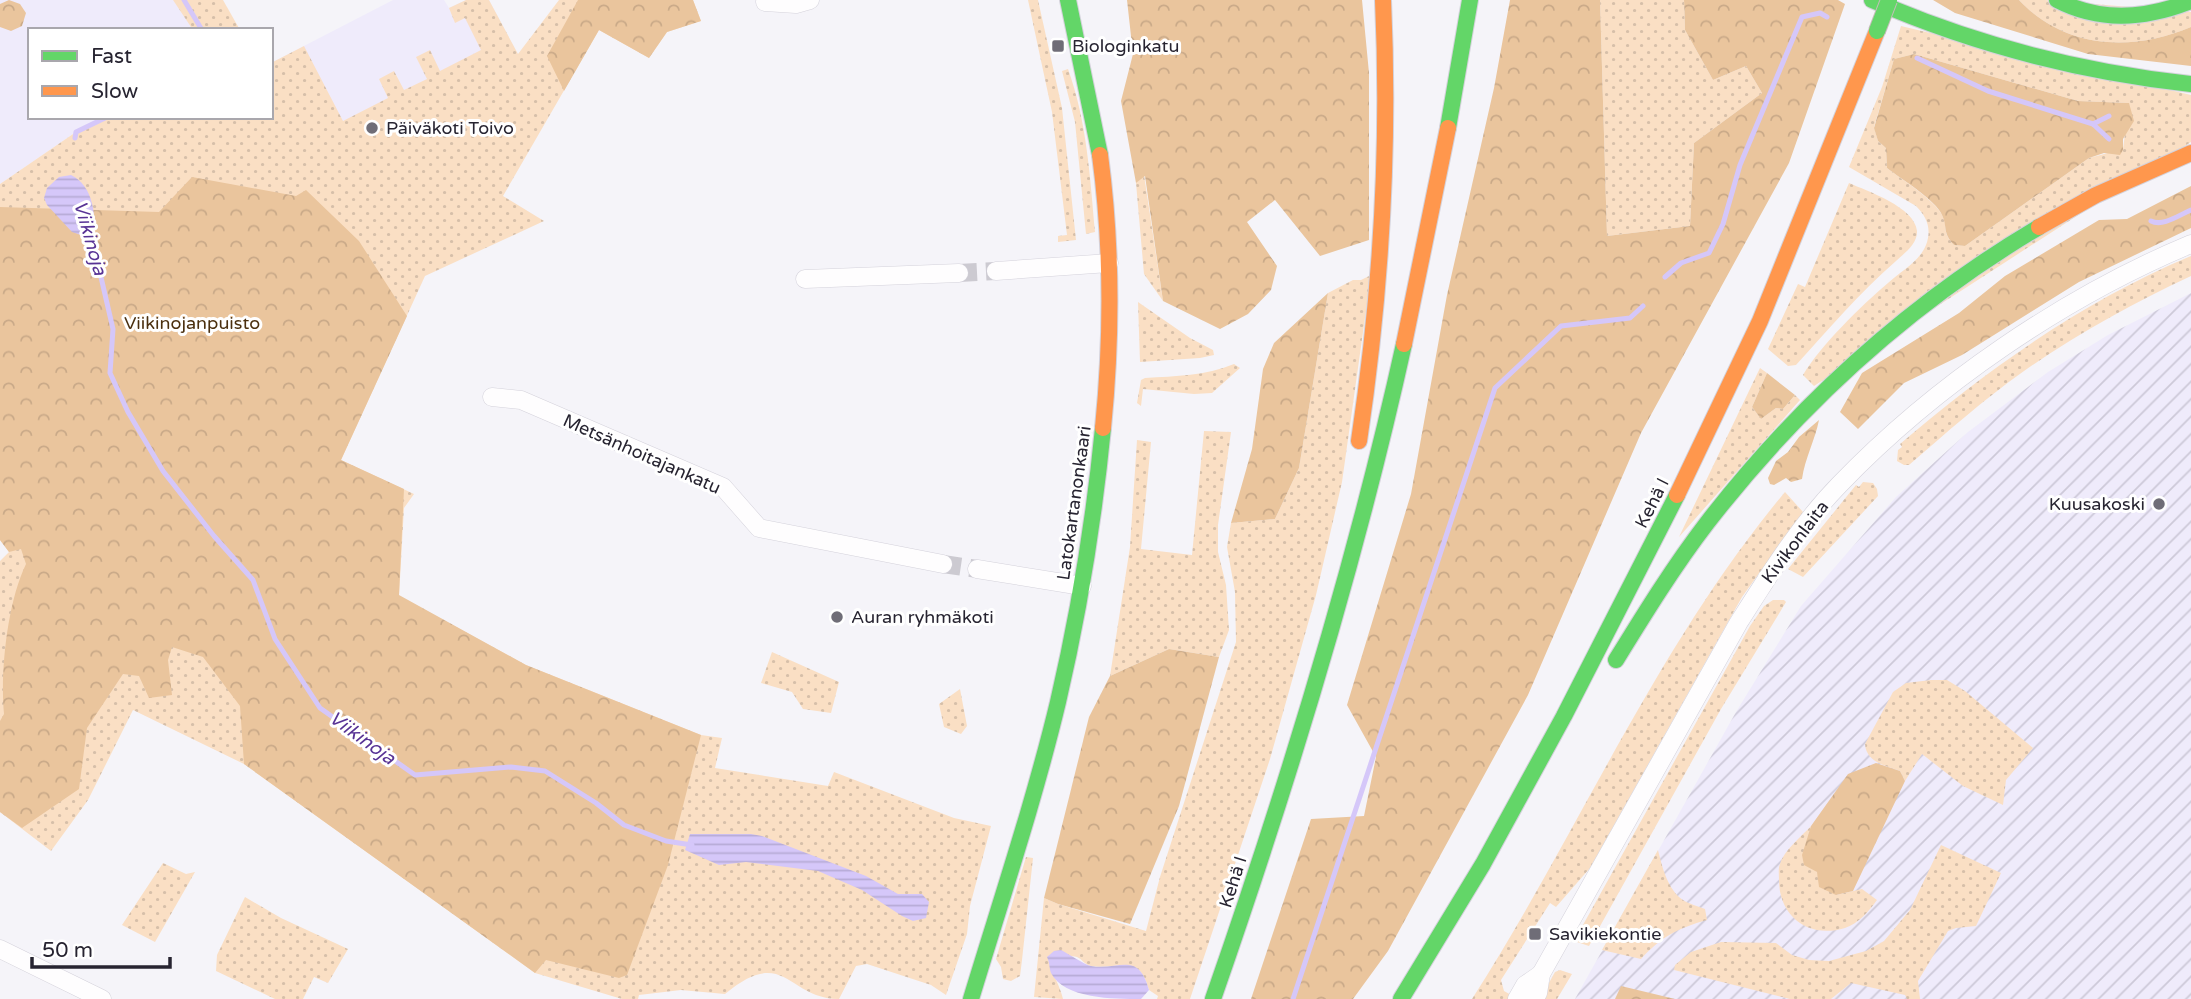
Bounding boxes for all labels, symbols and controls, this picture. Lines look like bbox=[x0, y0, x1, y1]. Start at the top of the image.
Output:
legend bbox=[28, 28, 273, 119]
place label: Biologinkatu bbox=[1072, 35, 1179, 57]
marker: Biologinkatu bbox=[1050, 38, 1066, 54]
text: Fast bbox=[91, 44, 132, 69]
text: Slow bbox=[91, 79, 139, 104]
place label: Päiväkoti Toivo bbox=[386, 117, 514, 139]
marker: Päiväkoti Toivo bbox=[364, 120, 380, 136]
water label: Viikinoja bbox=[69, 198, 111, 279]
park label: Viikinojanpuisto bbox=[124, 312, 260, 334]
street label: Metsänhoitajankatu bbox=[560, 409, 724, 499]
street label: Latokartanonkaari bbox=[1052, 424, 1096, 582]
street label: Kehä I bbox=[1630, 474, 1674, 532]
place label: Kuusakoski bbox=[2049, 493, 2145, 515]
street label: Kivikonlaita bbox=[1757, 496, 1833, 588]
marker: Kuusakoski bbox=[2151, 496, 2167, 512]
place label: Auran ryhmäkoti bbox=[851, 606, 994, 628]
marker: Auran ryhmäkoti bbox=[829, 609, 845, 625]
water label: Viikinoja bbox=[325, 707, 400, 770]
street label: Kehä I bbox=[1214, 853, 1252, 911]
place label: Savikiekontie bbox=[1549, 923, 1661, 945]
scale bar bbox=[32, 926, 170, 970]
marker: Savikiekontie bbox=[1527, 926, 1543, 942]
text: 50 m bbox=[42, 938, 93, 963]

